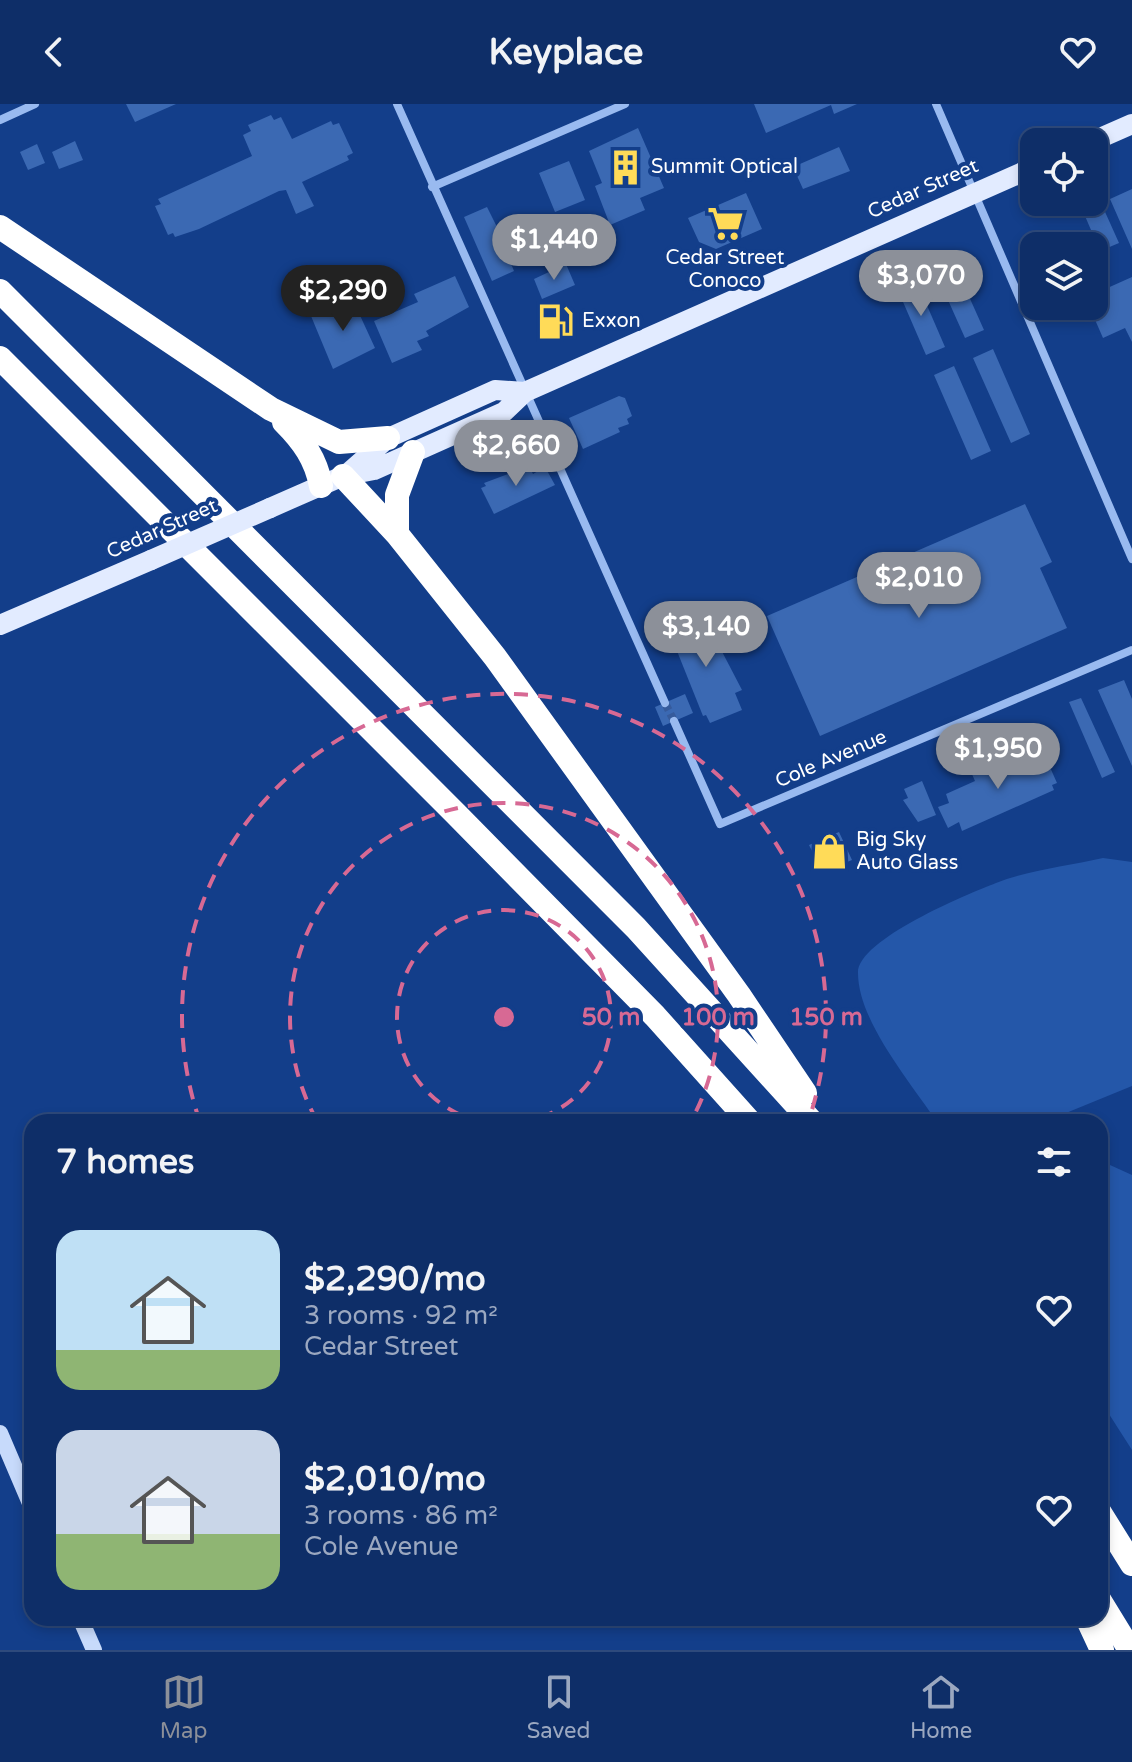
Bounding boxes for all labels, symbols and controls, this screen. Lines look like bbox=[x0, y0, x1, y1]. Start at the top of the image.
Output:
icon: back bbox=[32, 30, 76, 74]
icon: heart bbox=[1056, 30, 1100, 74]
text: Keyplace bbox=[489, 31, 643, 74]
map controls bbox=[1020, 128, 1108, 320]
button: locate bbox=[1020, 128, 1108, 216]
building icon: Summit Optical bbox=[606, 148, 644, 186]
street label: Cedar Street bbox=[864, 154, 982, 224]
place label: Summit Optical bbox=[651, 155, 798, 179]
supermarket icon: Cedar Street Conoco bbox=[706, 204, 744, 242]
pin: $1,440 bbox=[489, 214, 619, 282]
text: $1,440 bbox=[510, 224, 598, 255]
button: layers bbox=[1020, 232, 1108, 320]
place label: Cedar Street Conoco bbox=[666, 246, 785, 293]
pin: $3,070 bbox=[856, 250, 986, 318]
text: $3,070 bbox=[877, 260, 965, 291]
pin: $2,290 bbox=[278, 265, 408, 333]
text: $2,290 bbox=[299, 275, 387, 306]
fuel station icon: Exxon bbox=[537, 302, 575, 340]
place label: Exxon bbox=[582, 309, 641, 333]
pin: $2,660 bbox=[451, 420, 581, 488]
text: $2,660 bbox=[472, 430, 560, 461]
street label: Cedar Street bbox=[103, 494, 221, 564]
pin: $2,010 bbox=[854, 552, 984, 620]
text: $2,010 bbox=[875, 562, 963, 593]
pin: $3,140 bbox=[641, 601, 771, 669]
text: $3,140 bbox=[662, 611, 750, 642]
pin: $1,950 bbox=[933, 723, 1063, 791]
street label: Cole Avenue bbox=[772, 725, 890, 793]
text: $1,950 bbox=[954, 733, 1042, 764]
place label: Big Sky Auto Glass bbox=[856, 828, 958, 875]
shop icon: Big Sky Auto Glass bbox=[811, 833, 849, 871]
centre of rings bbox=[490, 1003, 518, 1031]
text: 50 m bbox=[582, 1003, 640, 1032]
text: 100 m bbox=[681, 1003, 755, 1032]
text: 150 m bbox=[789, 1003, 863, 1032]
icon: filters bbox=[1032, 1140, 1076, 1184]
text: 7 homes bbox=[56, 1142, 194, 1183]
text: $2,290/mo bbox=[304, 1259, 486, 1300]
icon: home bbox=[120, 1262, 216, 1358]
icon: heart bbox=[1032, 1288, 1076, 1332]
text: 3 rooms · 92 m² bbox=[304, 1300, 498, 1331]
text: Cedar Street bbox=[304, 1331, 458, 1362]
text: $2,010/mo bbox=[304, 1459, 486, 1500]
icon: home bbox=[120, 1462, 216, 1558]
icon: heart bbox=[1032, 1488, 1076, 1532]
text: 3 rooms · 86 m² bbox=[304, 1500, 498, 1531]
text: Cole Avenue bbox=[304, 1531, 458, 1562]
tab: Map bbox=[160, 1670, 207, 1744]
tab: Saved bbox=[527, 1670, 590, 1744]
tab: Home bbox=[910, 1670, 972, 1744]

